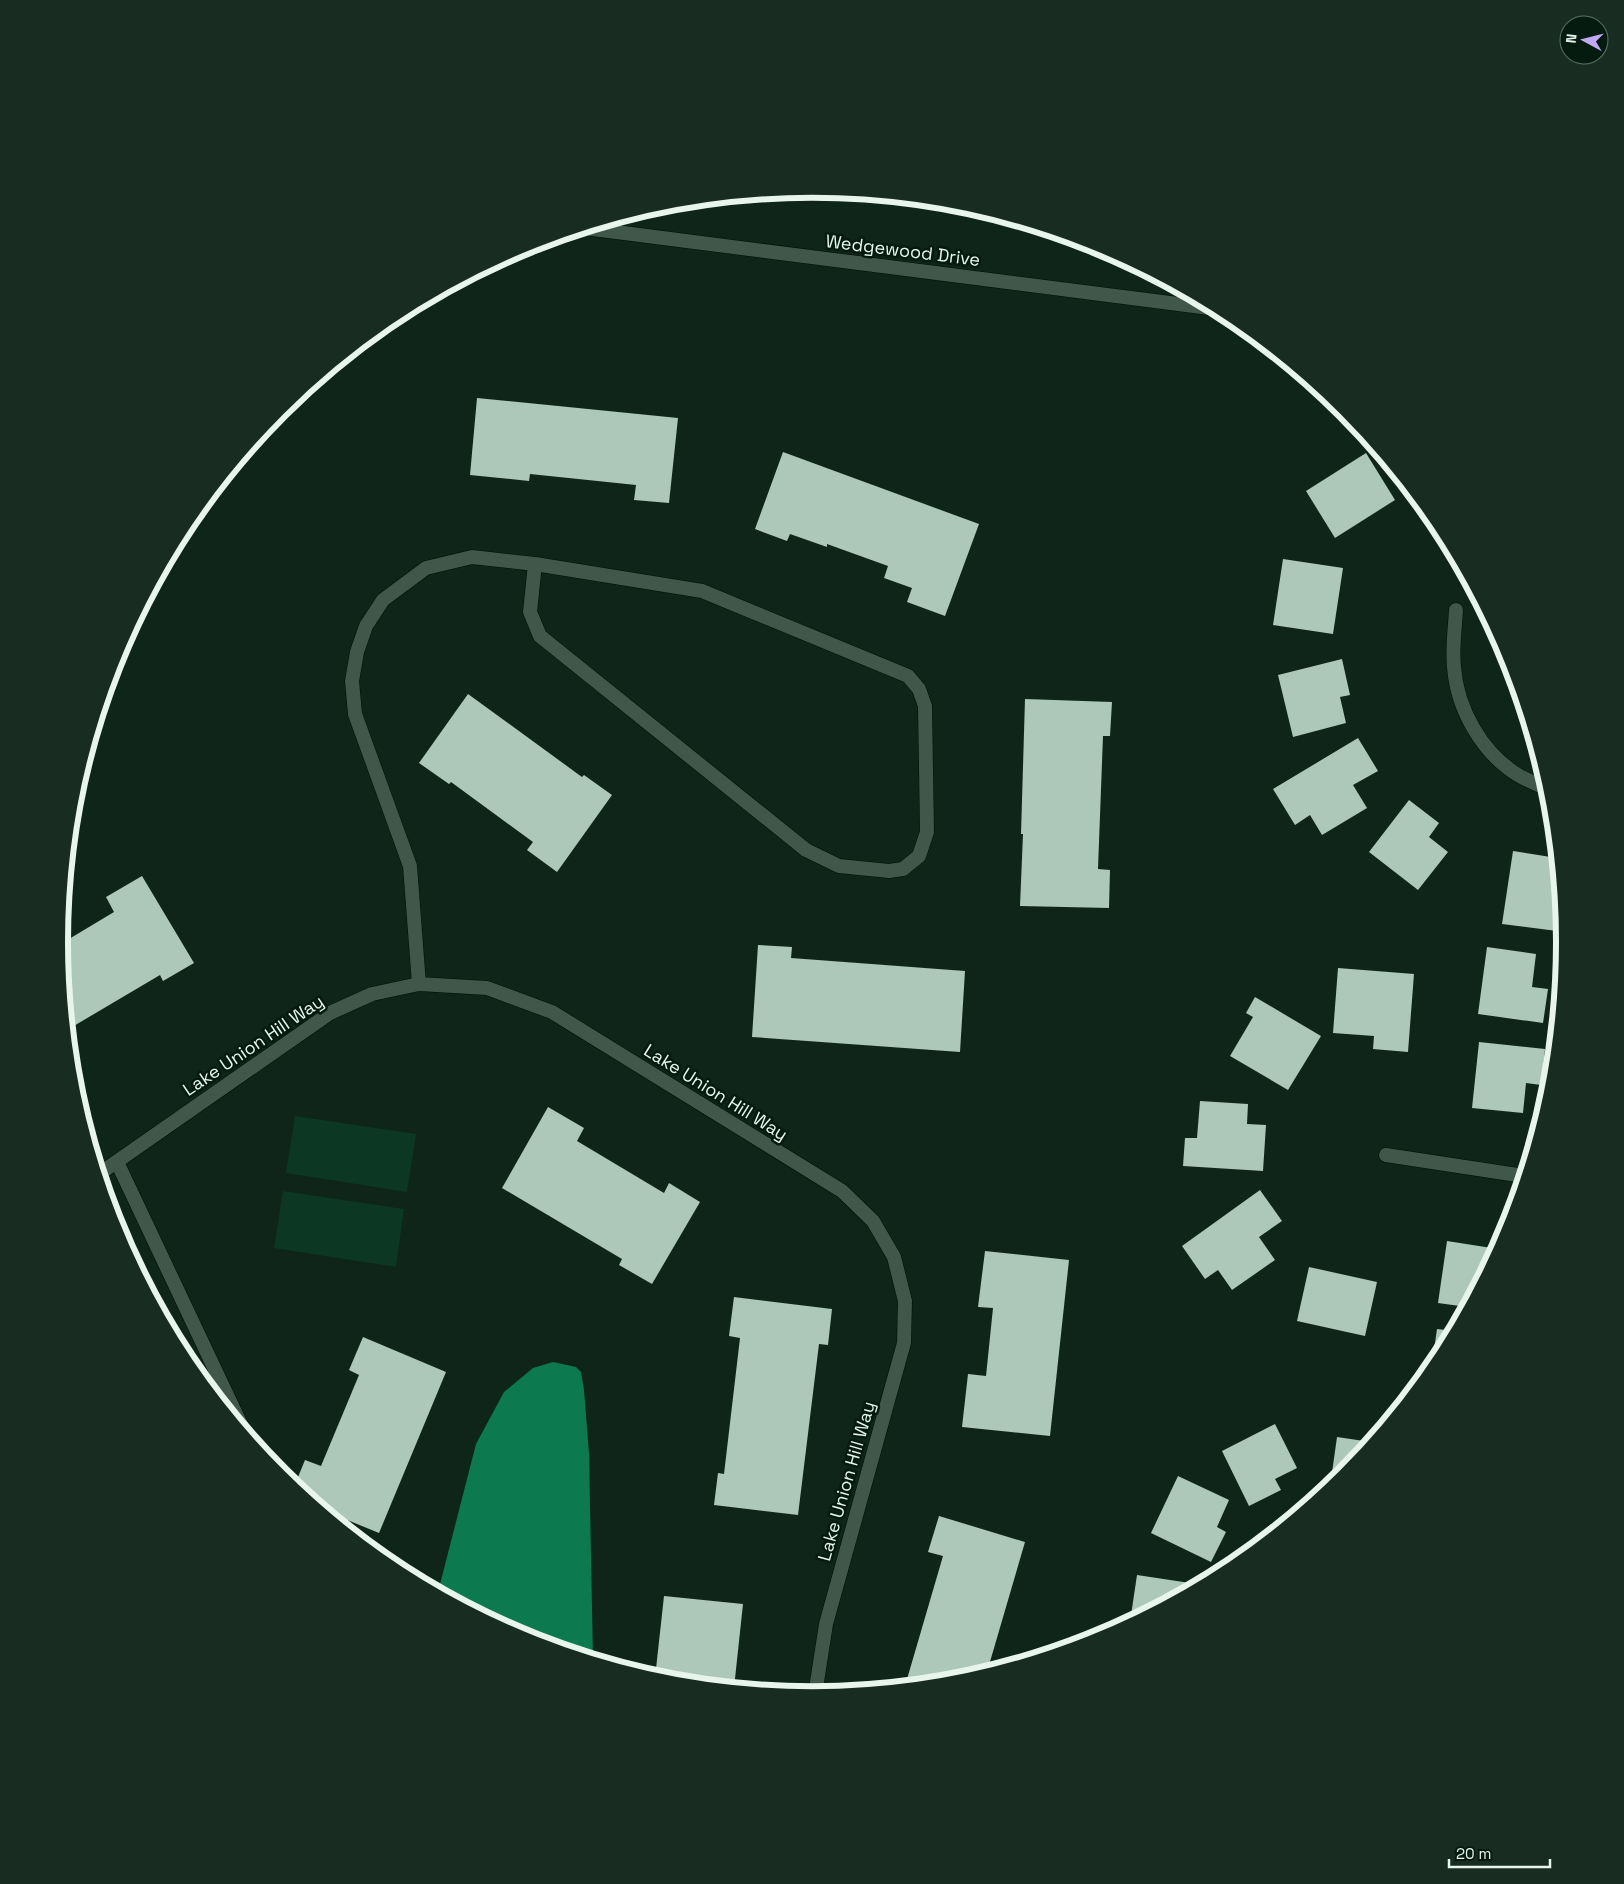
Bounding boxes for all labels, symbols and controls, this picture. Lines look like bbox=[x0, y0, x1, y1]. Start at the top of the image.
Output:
north arrow bbox=[1559, 15, 1609, 65]
text: N bbox=[1562, 33, 1581, 44]
street label: Wedgewood Drive bbox=[824, 229, 982, 271]
street label: Lake Union Hill Way bbox=[178, 989, 328, 1101]
street label: Lake Union Hill Way bbox=[640, 1038, 792, 1146]
street label: Lake Union Hill Way bbox=[812, 1398, 880, 1564]
scale bar bbox=[1449, 1836, 1550, 1868]
text: 20 m bbox=[1456, 1844, 1491, 1863]

